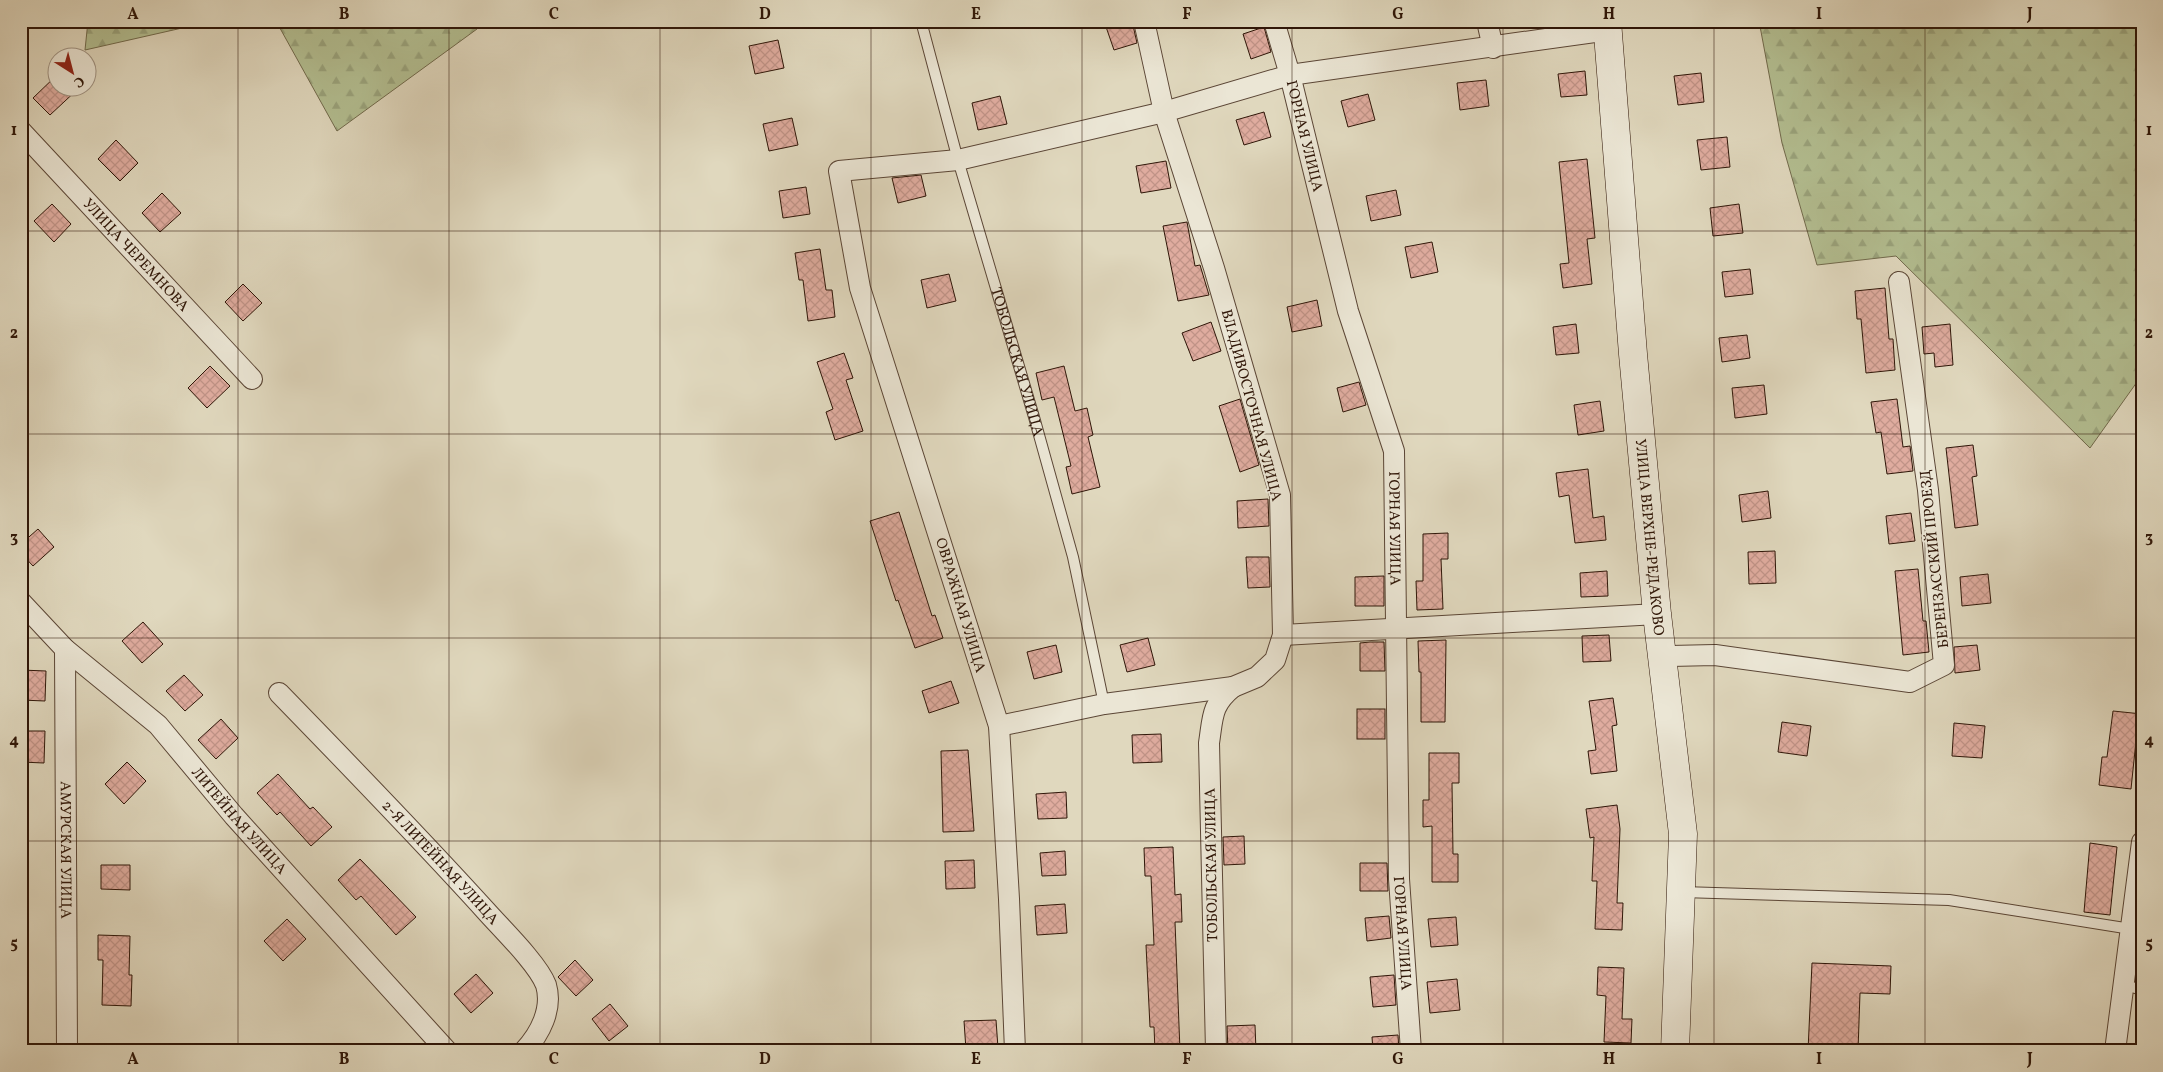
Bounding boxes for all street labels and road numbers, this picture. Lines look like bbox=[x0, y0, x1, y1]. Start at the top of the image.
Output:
street label: ГОРНАЯ УЛИЦА bbox=[1280, 78, 1327, 195]
street label: УЛИЦА ЧЕРЕМНОВА bbox=[77, 194, 193, 317]
street label: ТОБОЛЬСКАЯ УЛИЦА bbox=[984, 285, 1048, 439]
street label: ВЛАДИВОСТОЧНАЯ УЛИЦА bbox=[1215, 307, 1286, 504]
street label: УЛИЦА ВЕРХНЕ-РЕДАКОВО bbox=[1629, 438, 1668, 637]
street label: БЕРЕНЗАССКИЙ ПРОЕЗД bbox=[1916, 468, 1955, 649]
street label: ГОРНАЯ УЛИЦА bbox=[1382, 471, 1405, 586]
street label: ОВРАЖНАЯ УЛИЦА bbox=[929, 536, 990, 676]
street label: ЛИТЕЙНАЯ УЛИЦА bbox=[186, 763, 291, 880]
street label: АМУРСКАЯ УЛИЦА bbox=[54, 781, 75, 919]
street label: ТОБОЛЬСКАЯ УЛИЦА bbox=[1201, 787, 1224, 942]
street label: 2-Я ЛИТЕЙНАЯ УЛИЦА bbox=[376, 796, 503, 930]
street label: ГОРНАЯ УЛИЦА bbox=[1387, 875, 1416, 991]

